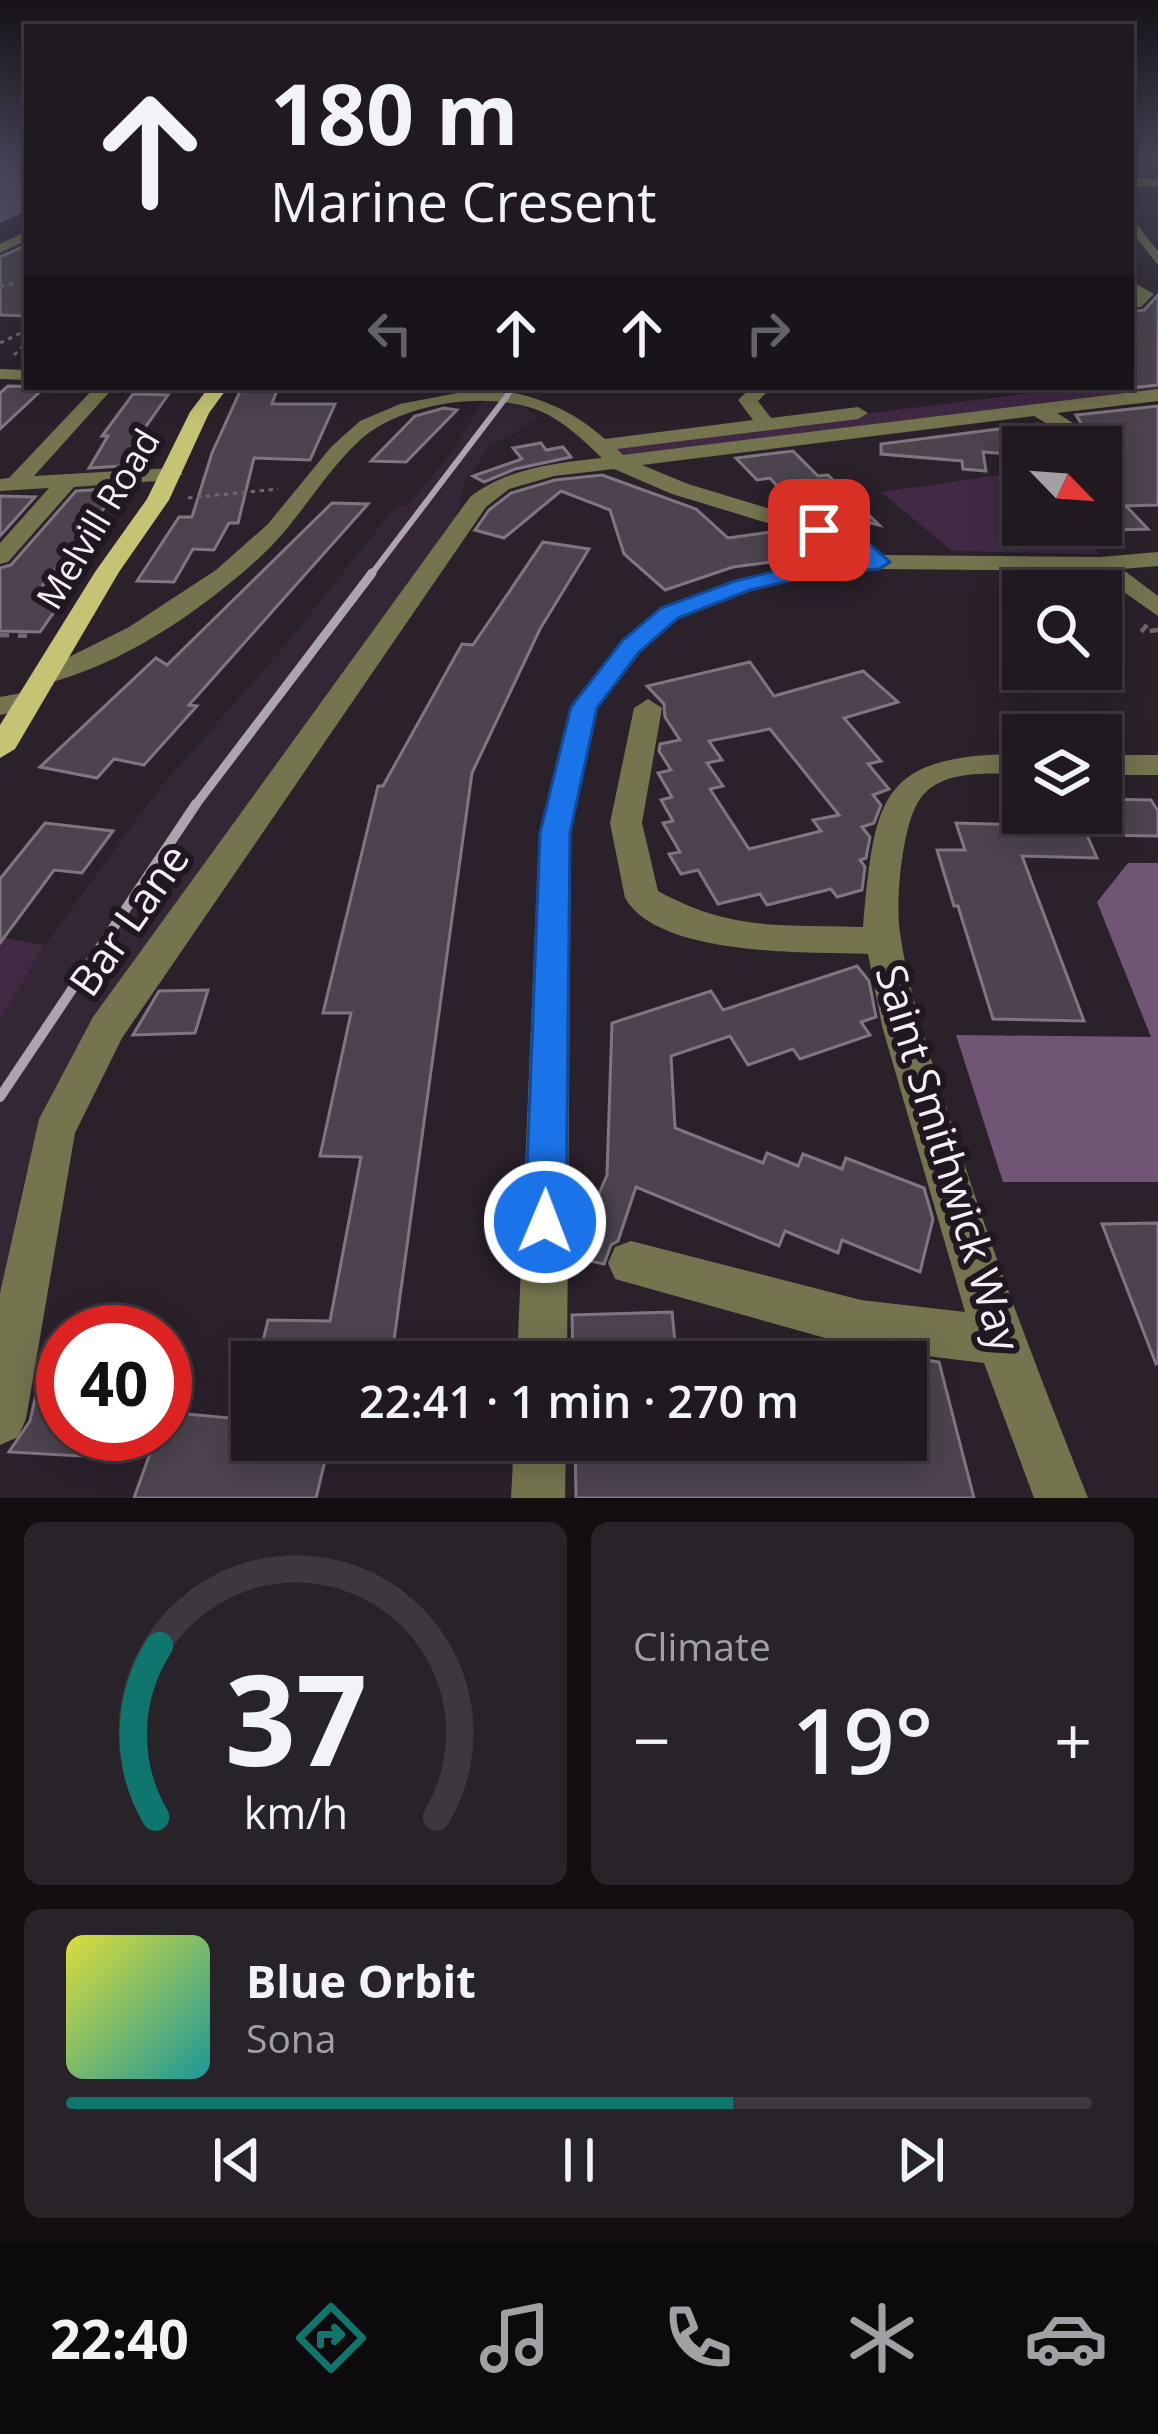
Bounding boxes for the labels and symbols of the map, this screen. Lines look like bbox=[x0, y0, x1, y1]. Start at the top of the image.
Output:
street label: Melvill Road bbox=[25, 419, 171, 618]
north arrow bbox=[1002, 426, 1122, 546]
pin bbox=[768, 479, 870, 581]
street label: Bar Lane bbox=[55, 832, 201, 1006]
street label: Saint Smithwick Way bbox=[864, 957, 1036, 1359]
position arrow bbox=[482, 1159, 608, 1285]
speed limit sign: 40 bbox=[36, 1305, 192, 1461]

